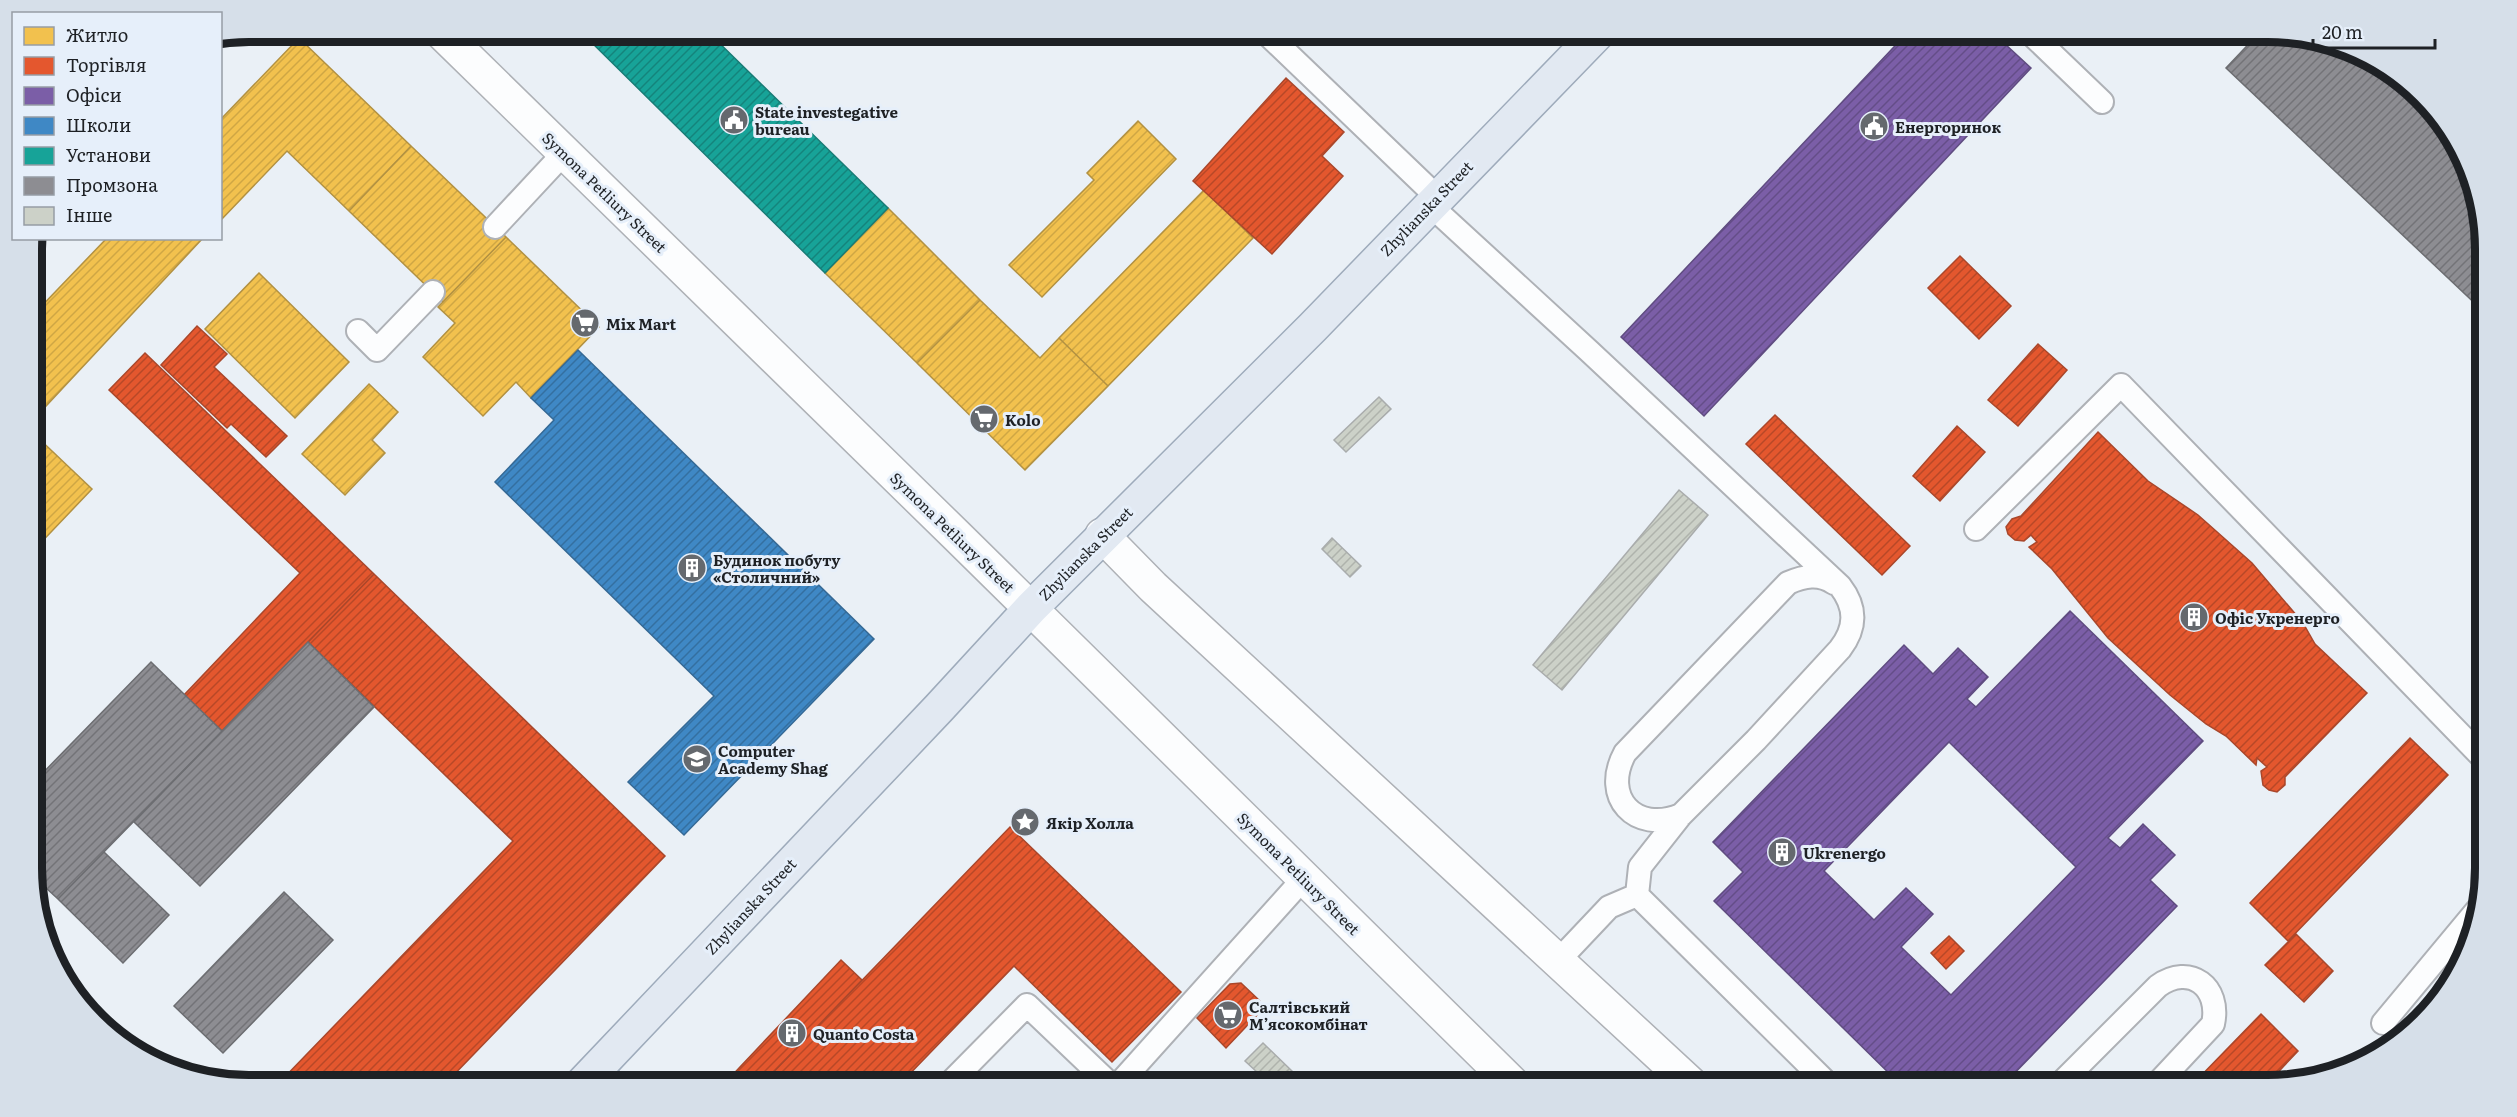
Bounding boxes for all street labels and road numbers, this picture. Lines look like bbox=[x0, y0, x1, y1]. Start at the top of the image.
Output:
street label: Symona Petliury Street bbox=[538, 126, 672, 258]
street label: Zhylianska Street bbox=[1374, 155, 1478, 261]
street label: Symona Petliury Street bbox=[886, 466, 1020, 598]
street label: Zhylianska Street bbox=[1033, 501, 1137, 605]
street label: Symona Petliury Street bbox=[1232, 806, 1366, 940]
street label: Zhylianska Street bbox=[699, 853, 801, 959]

